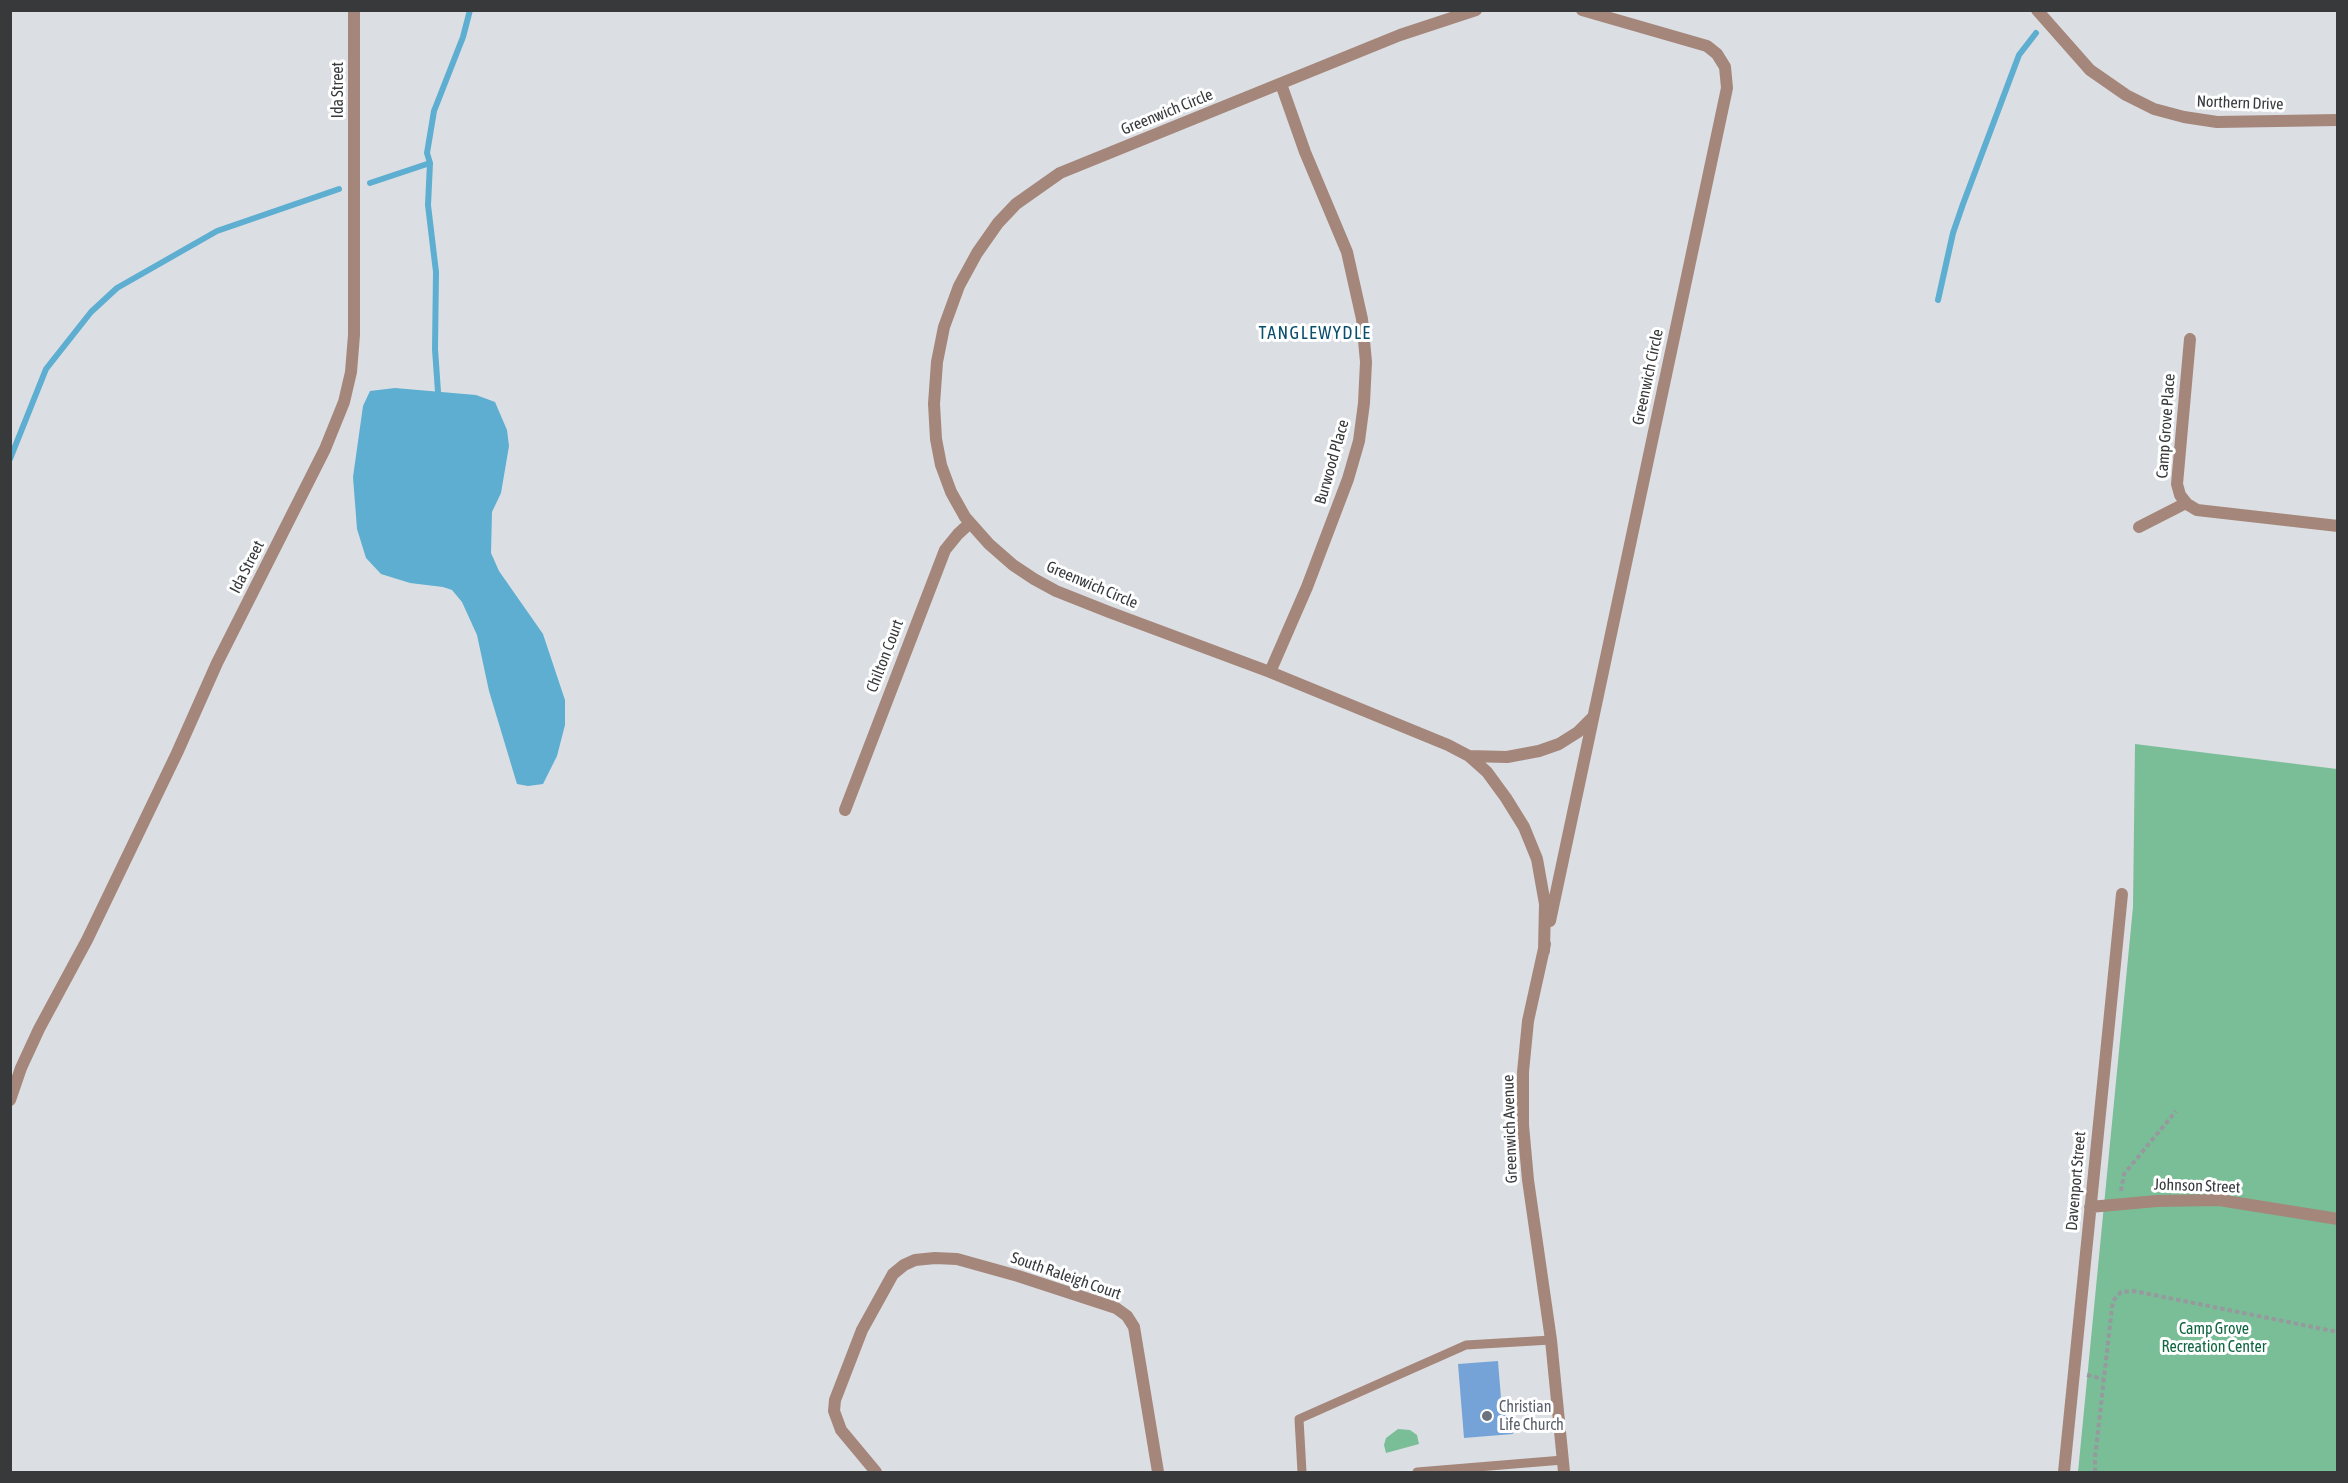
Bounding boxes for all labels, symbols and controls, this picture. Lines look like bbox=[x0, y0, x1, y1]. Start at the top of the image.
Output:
street label: Ida Street bbox=[328, 62, 348, 118]
street label: Greenwich Circle bbox=[1118, 85, 1216, 139]
street label: Northern Drive bbox=[2196, 92, 2284, 114]
district label: TANGLEWYDLE bbox=[1258, 322, 1372, 344]
street label: Greenwich Circle bbox=[1628, 327, 1668, 427]
street label: Camp Grove Place bbox=[2153, 373, 2179, 479]
street label: Burwood Place bbox=[1311, 418, 1353, 506]
street label: Ida Street bbox=[226, 538, 268, 596]
street label: Greenwich Circle bbox=[1043, 557, 1141, 613]
street label: Chilton Court bbox=[862, 617, 908, 695]
street label: Greenwich Avenue bbox=[1499, 1074, 1521, 1184]
street label: Davenport Street bbox=[2062, 1131, 2090, 1231]
street label: Johnson Street bbox=[2153, 1175, 2241, 1197]
street label: South Raleigh Court bbox=[1008, 1248, 1124, 1304]
park label: Camp Grove Recreation Center bbox=[2162, 1319, 2266, 1357]
place label: Christian Life Church bbox=[1499, 1397, 1564, 1435]
marker: Christian Life Church bbox=[1480, 1409, 1494, 1423]

